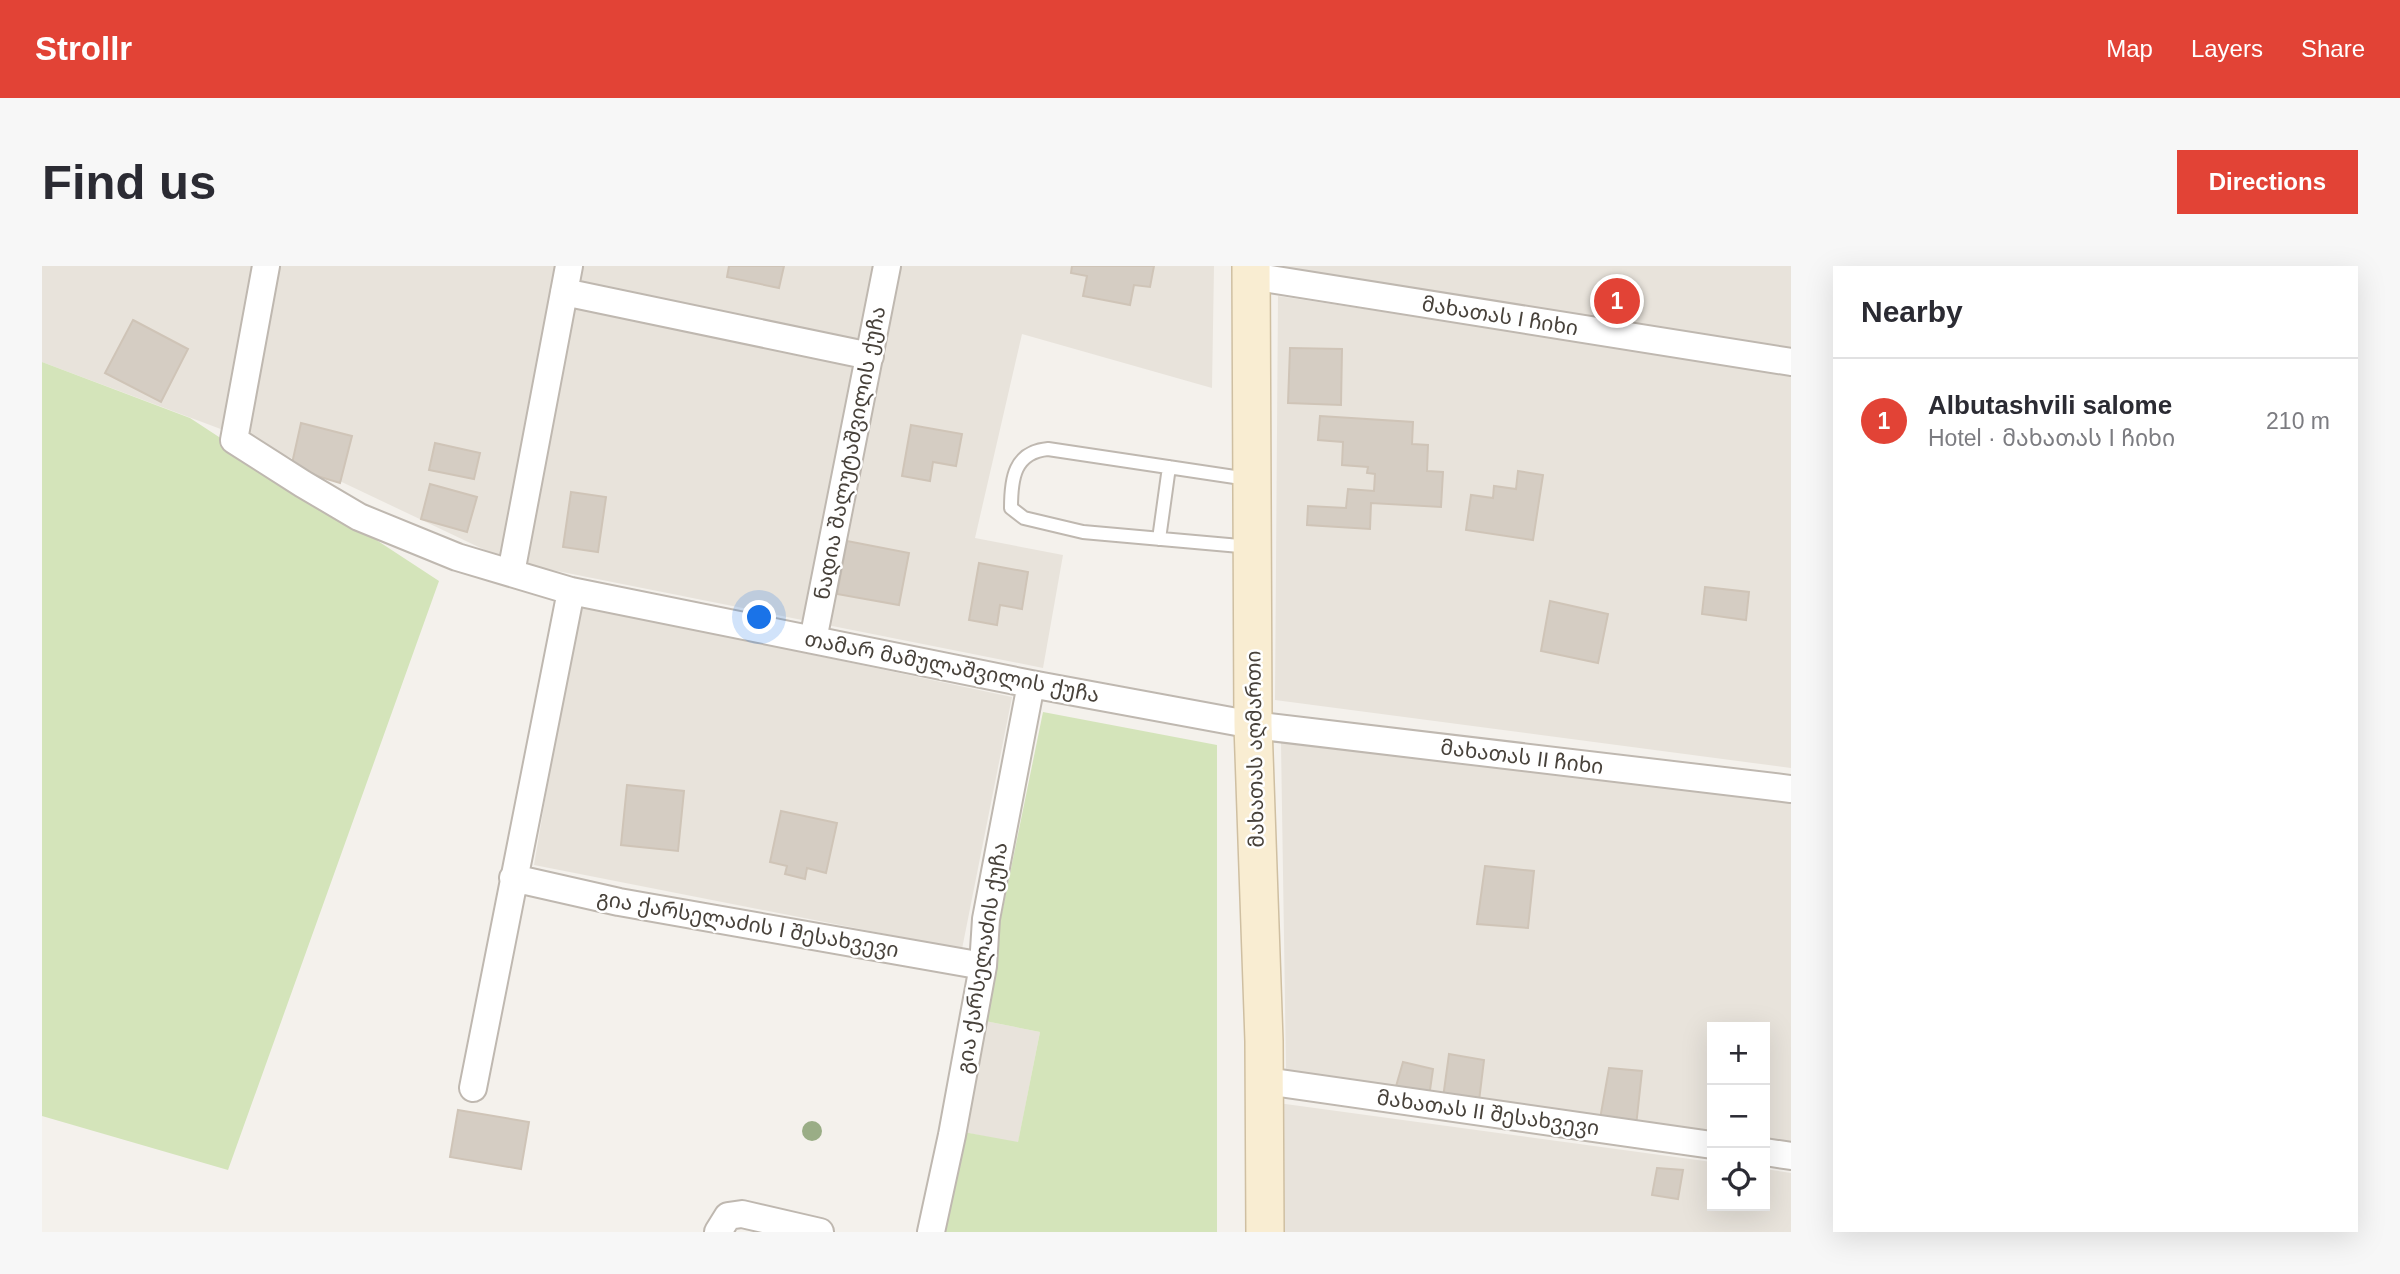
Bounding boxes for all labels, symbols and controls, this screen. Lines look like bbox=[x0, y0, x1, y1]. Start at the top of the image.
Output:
text: Strollr bbox=[35, 30, 132, 67]
text: Map bbox=[2106, 35, 2153, 62]
text: Layers bbox=[2191, 35, 2263, 62]
text: Share bbox=[2301, 35, 2365, 62]
button: Directions bbox=[2177, 150, 2358, 214]
text: Find us bbox=[42, 155, 216, 209]
pin: 1 bbox=[1594, 275, 1640, 327]
street label: მახათას I ჩიხი bbox=[1420, 292, 1580, 339]
text: Nearby bbox=[1861, 295, 1963, 328]
street label: ნადია შალუტაშვილის ქუჩა bbox=[810, 304, 891, 602]
text: Albutashvili salome bbox=[1928, 390, 2172, 420]
text: 1 bbox=[1878, 408, 1890, 434]
text: 210 m bbox=[2266, 408, 2330, 434]
text: Hotel · მახათას I ჩიხი bbox=[1928, 425, 2175, 451]
your location bbox=[742, 600, 776, 634]
street label: თამარ მამულაშვილის ქუჩა bbox=[802, 627, 1101, 708]
street label: მახათას აღმართი bbox=[1241, 650, 1270, 848]
street label: მახათას II ჩიხი bbox=[1439, 735, 1605, 778]
street label: გია ქარსელაძის ქუჩა bbox=[952, 841, 1013, 1075]
street label: გია ქარსელაძის I შესახვევი bbox=[595, 886, 901, 963]
map controls bbox=[1707, 1022, 1770, 1211]
button: + bbox=[1707, 1022, 1770, 1085]
button: − bbox=[1707, 1085, 1770, 1148]
street label: მახათას II შესახვევი bbox=[1375, 1086, 1601, 1140]
button: locate bbox=[1707, 1148, 1770, 1211]

